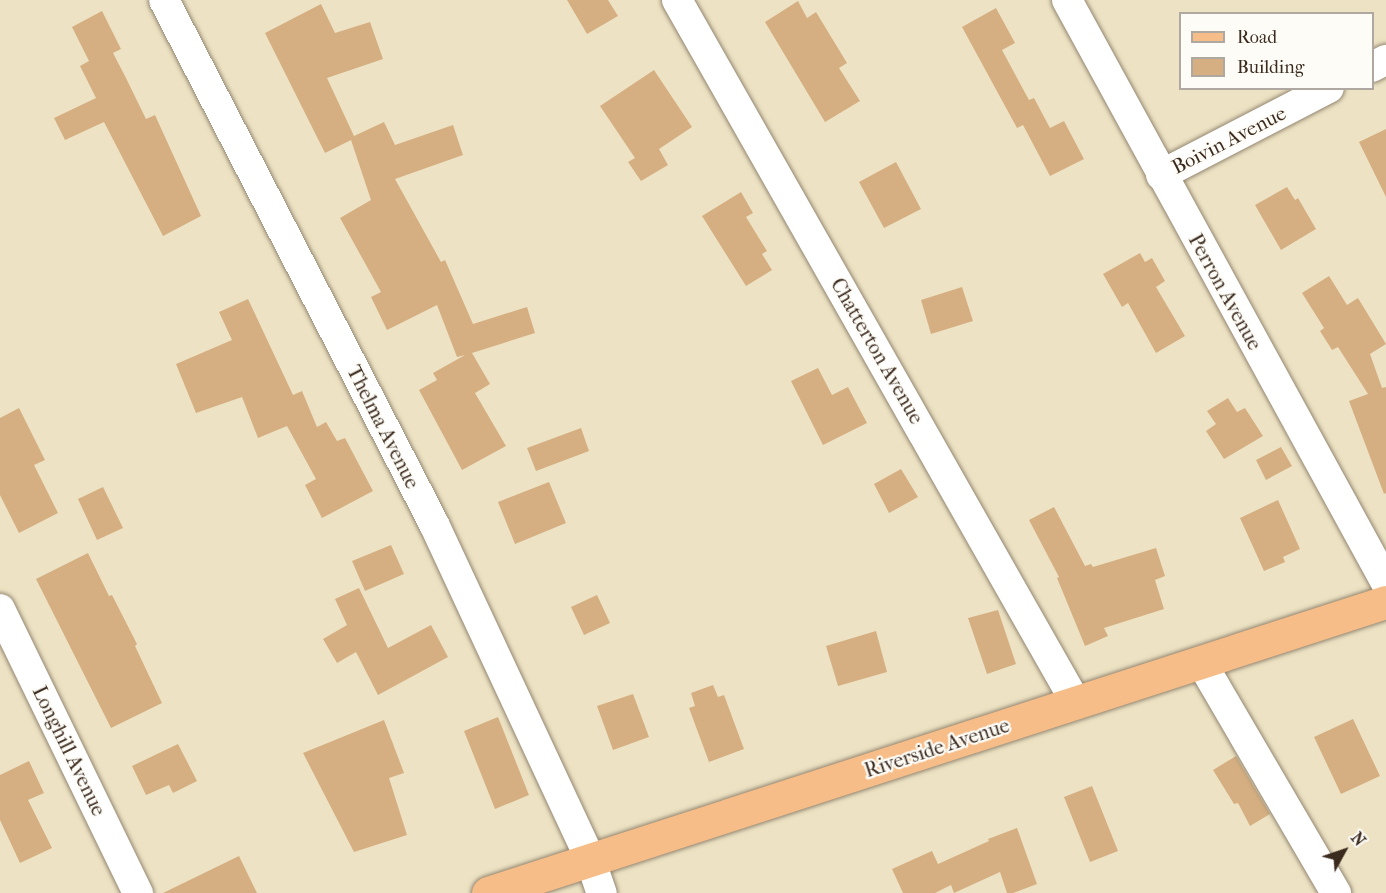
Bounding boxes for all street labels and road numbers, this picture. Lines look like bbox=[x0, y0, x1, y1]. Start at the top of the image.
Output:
street label: Boivin Avenue bbox=[1168, 101, 1290, 179]
street label: Perron Avenue bbox=[1183, 230, 1267, 354]
street label: Chatterton Avenue bbox=[826, 274, 928, 428]
street label: Thelma Avenue bbox=[342, 361, 424, 493]
street label: Longhill Avenue bbox=[27, 682, 111, 820]
street label: Riverside Avenue bbox=[862, 713, 1012, 783]

